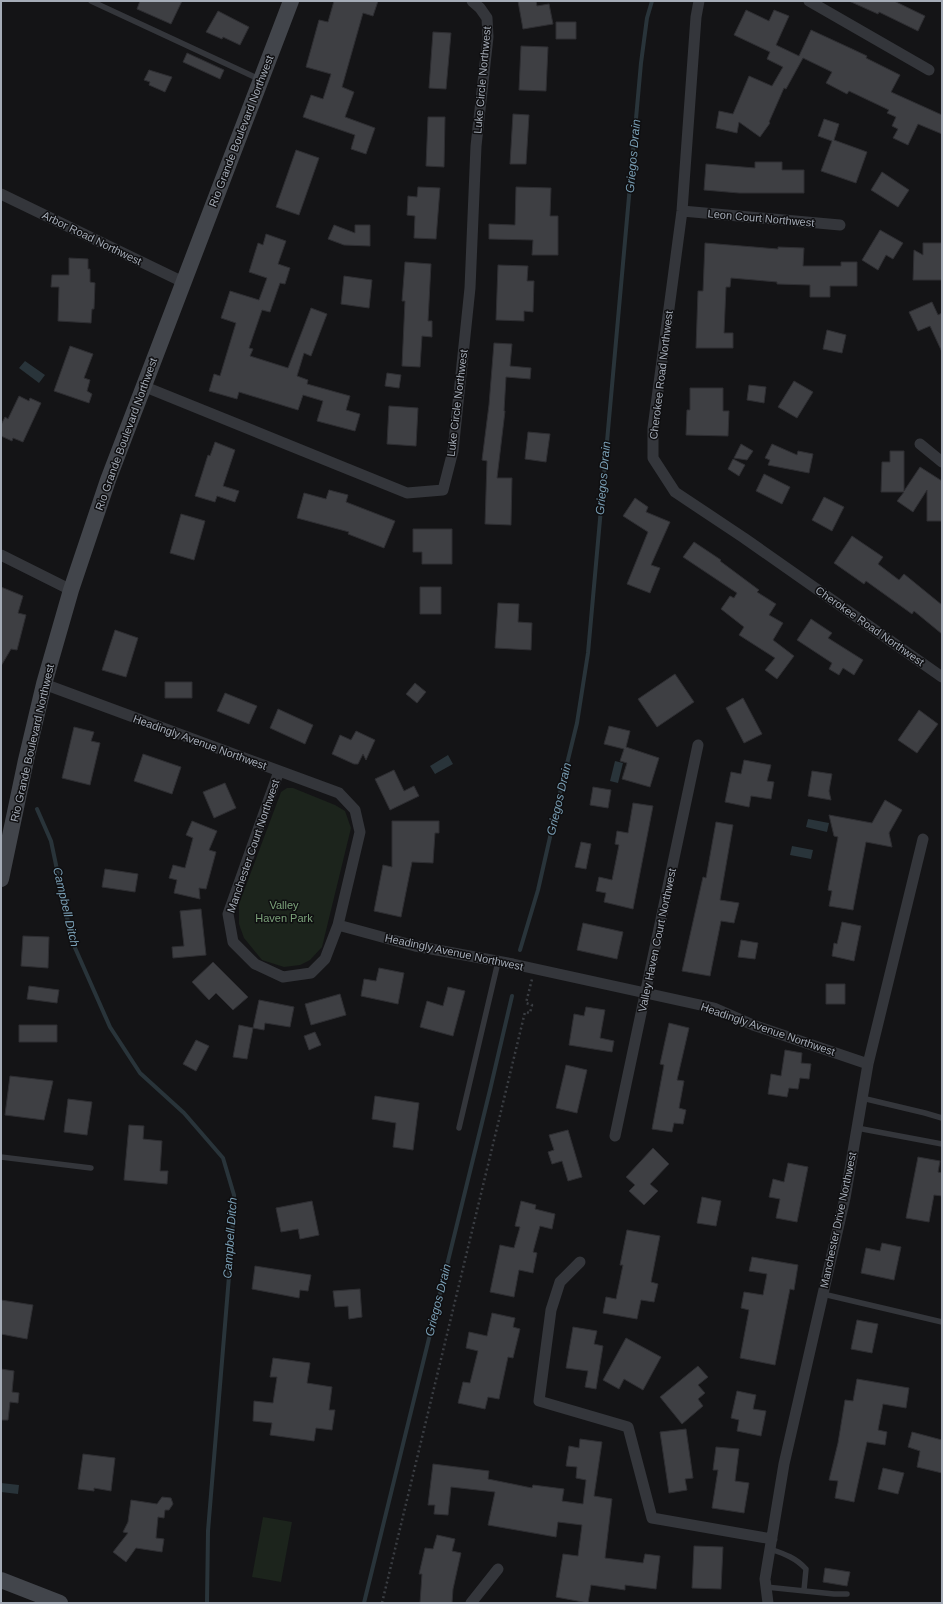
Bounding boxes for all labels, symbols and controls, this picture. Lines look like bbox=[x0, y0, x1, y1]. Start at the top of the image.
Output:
street label: Luke Circle Northwest bbox=[471, 26, 493, 134]
street label: Rio Grande Boulevard Northwest bbox=[206, 53, 276, 209]
water label: Griegos Drain bbox=[623, 118, 643, 193]
street label: Leon Court Northwest bbox=[707, 207, 815, 229]
street label: Arbor Road Northwest bbox=[40, 209, 144, 267]
street label: Cherokee Road Northwest bbox=[647, 310, 675, 440]
street label: Luke Circle Northwest bbox=[444, 349, 470, 457]
street label: Rio Grande Boulevard Northwest bbox=[93, 356, 159, 512]
water label: Griegos Drain bbox=[593, 440, 613, 515]
street label: Cherokee Road Northwest bbox=[813, 584, 927, 668]
street label: Rio Grande Boulevard Northwest bbox=[8, 663, 56, 823]
street label: Headingly Avenue Northwest bbox=[132, 712, 268, 772]
water label: Griegos Drain bbox=[544, 761, 574, 837]
street label: Manchester Court Northwest bbox=[225, 778, 281, 914]
water label: Campbell Ditch bbox=[50, 866, 82, 949]
street label: Valley Haven Court Northwest bbox=[636, 867, 678, 1013]
park label: Valley Haven Park bbox=[255, 899, 313, 924]
street label: Headingly Avenue Northwest bbox=[384, 931, 524, 973]
street label: Headingly Avenue Northwest bbox=[699, 1000, 837, 1058]
street label: Manchester Drive Northwest bbox=[818, 1151, 858, 1289]
water label: Campbell Ditch bbox=[220, 1197, 240, 1279]
water label: Griegos Drain bbox=[422, 1262, 454, 1338]

